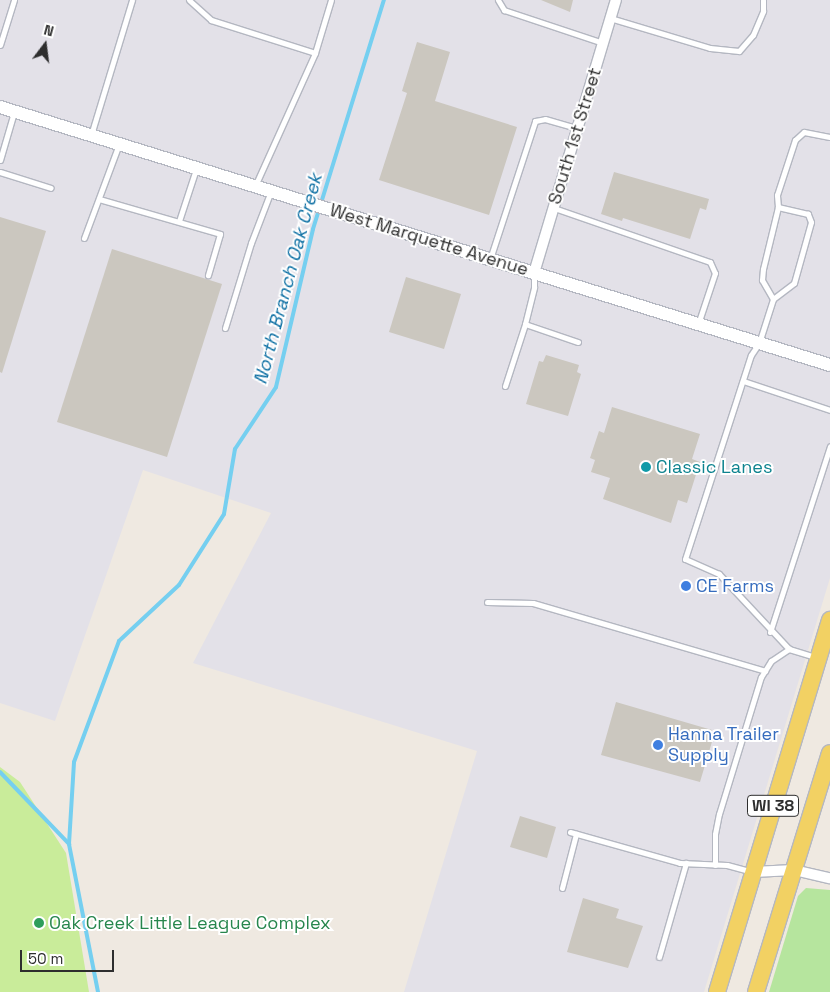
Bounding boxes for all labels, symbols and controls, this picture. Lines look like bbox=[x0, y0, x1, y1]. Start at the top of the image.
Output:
north arrow bbox=[20, 20, 70, 70]
text: N bbox=[42, 21, 56, 40]
street label: South 1st Street bbox=[544, 65, 606, 207]
water label: North Branch Oak Creek bbox=[249, 171, 327, 387]
street label: West Marquette Avenue bbox=[327, 199, 531, 281]
place label: Classic Lanes bbox=[656, 456, 772, 478]
marker: Classic Lanes bbox=[640, 461, 652, 473]
place label: CE Farms bbox=[696, 575, 774, 597]
marker: CE Farms bbox=[680, 580, 692, 592]
place label: Hanna Trailer Supply bbox=[668, 724, 780, 766]
marker: Hanna Trailer Supply bbox=[652, 739, 664, 751]
road number: WI 38 bbox=[747, 792, 799, 819]
place label: Oak Creek Little League Complex bbox=[49, 912, 331, 934]
marker: Oak Creek Little League Complex bbox=[33, 917, 45, 929]
scale bar bbox=[22, 940, 116, 972]
text: 50 m bbox=[28, 949, 63, 968]

